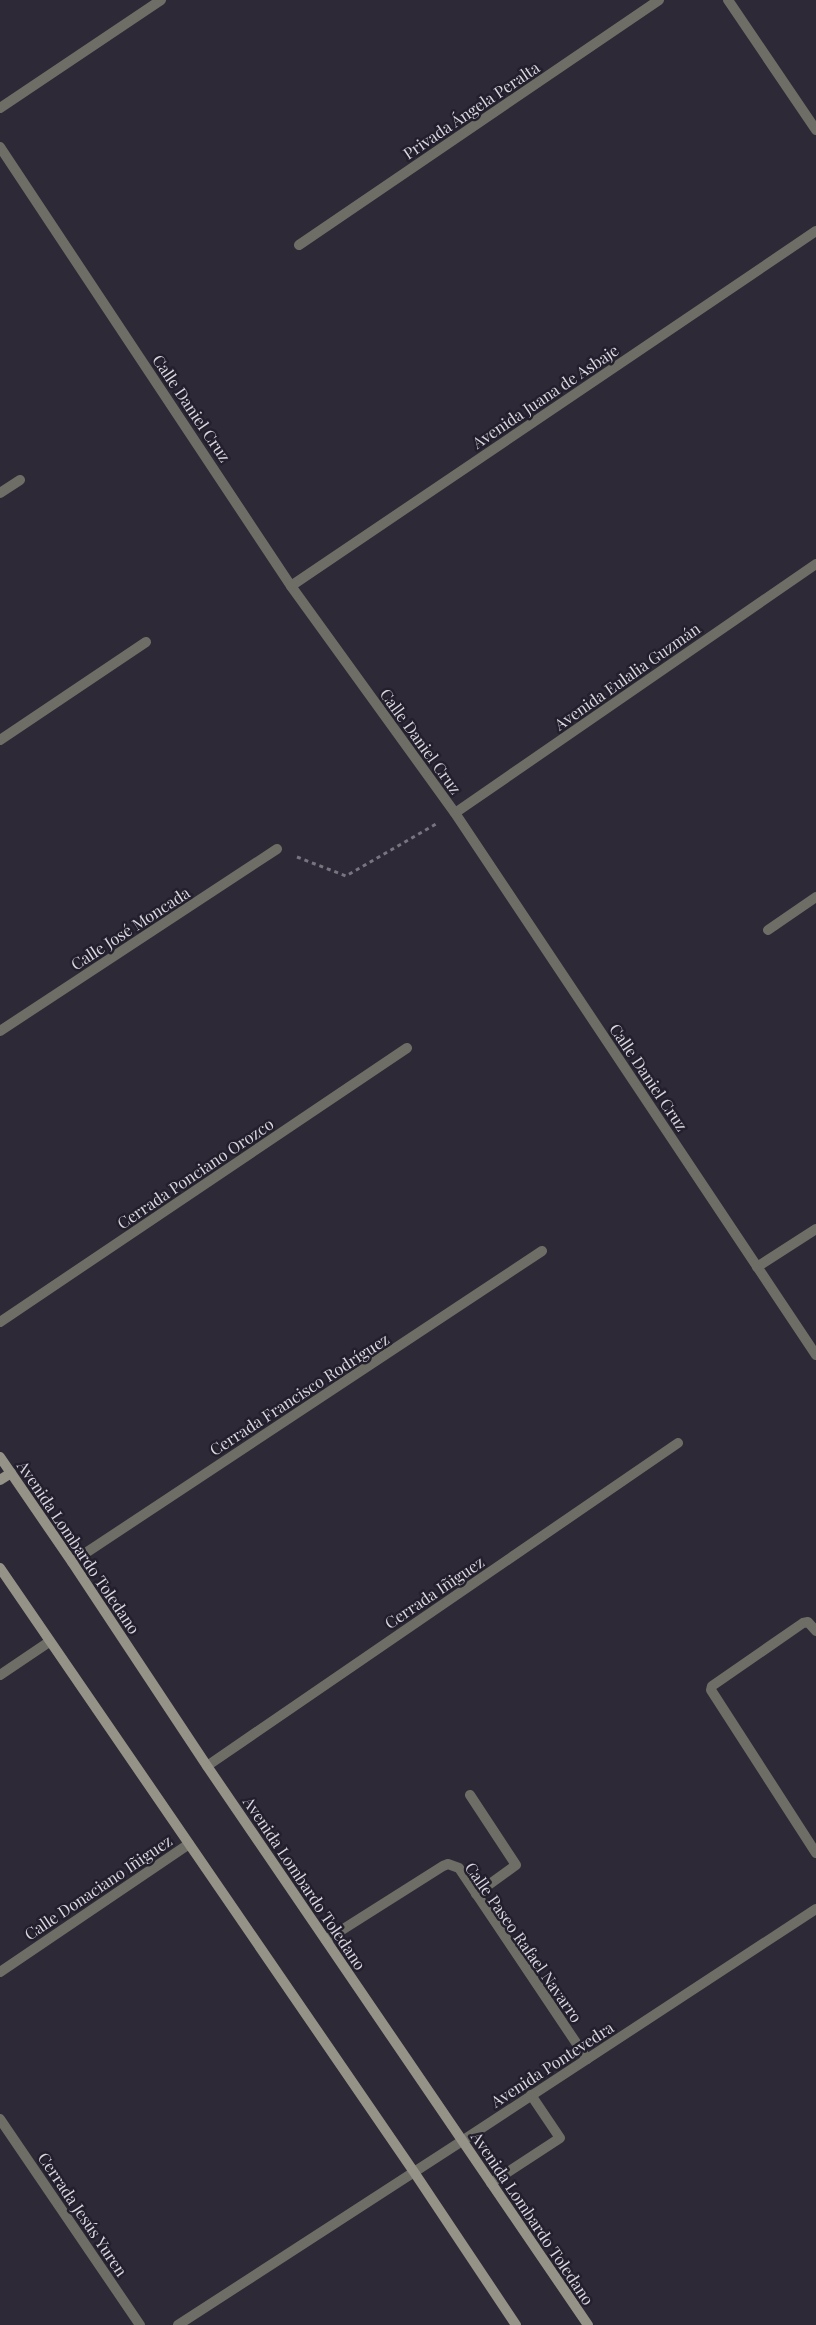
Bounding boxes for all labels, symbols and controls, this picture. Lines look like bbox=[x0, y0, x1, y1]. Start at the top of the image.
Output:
street label: Privada Ángela Peralta bbox=[399, 57, 543, 163]
street label: Avenida Juana de Asbaje bbox=[467, 339, 622, 453]
street label: Calle Daniel Cruz bbox=[148, 350, 236, 466]
street label: Avenida Eulalia Guzmán bbox=[549, 617, 705, 735]
street label: Calle Daniel Cruz bbox=[376, 684, 467, 798]
street label: Calle José Moncada bbox=[66, 882, 194, 974]
street label: Calle Daniel Cruz bbox=[605, 1019, 693, 1135]
street label: Cerrada Ponciano Orozco bbox=[113, 1113, 277, 1233]
street label: Cerrada Francisco Rodríguez bbox=[205, 1328, 393, 1460]
street label: Avenida Lombardo Toledano bbox=[12, 1455, 145, 1638]
street label: Cerrada Iñiguez bbox=[380, 1551, 488, 1633]
street label: Avenida Lombardo Toledano bbox=[238, 1791, 371, 1974]
street label: Calle Donaciano Iñiguez bbox=[20, 1829, 176, 1944]
street label: Calle Paseo Rafael Navarro bbox=[461, 1858, 587, 2026]
street label: Avenida Pontevedra bbox=[486, 2016, 618, 2112]
street label: Avenida Lombardo Toledano bbox=[466, 2126, 599, 2309]
street label: Cerrada Jesús Yuren bbox=[34, 2148, 133, 2280]

